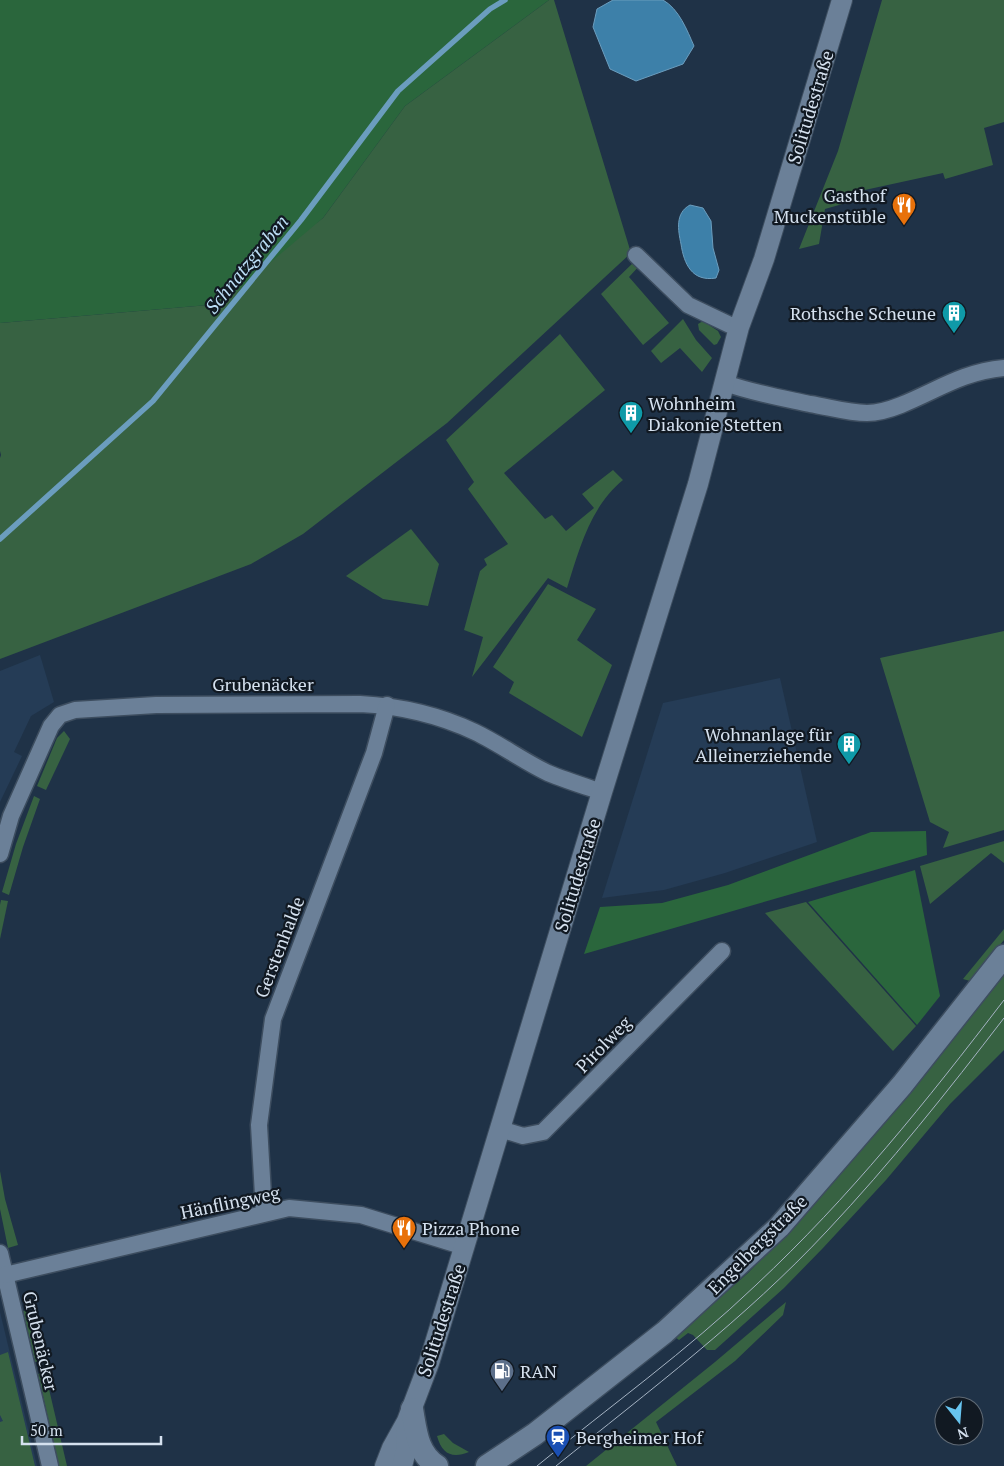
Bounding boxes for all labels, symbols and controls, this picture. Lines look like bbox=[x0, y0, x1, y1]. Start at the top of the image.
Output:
street label: Solitudestraße bbox=[781, 47, 839, 167]
place label: Gasthof Muckenstüble bbox=[774, 183, 888, 228]
restaurant icon: Gasthof Muckenstüble bbox=[891, 192, 917, 226]
water label: Schnatzgraben bbox=[199, 210, 293, 318]
building icon: Rothsche Scheune bbox=[941, 300, 967, 334]
place label: Rothsche Scheune bbox=[790, 301, 936, 325]
place label: Wohnheim Diakonie Stetten bbox=[648, 391, 783, 436]
building icon: Wohnheim Diakonie Stetten bbox=[618, 400, 644, 434]
street label: Grubenäcker bbox=[212, 672, 314, 696]
place label: Wohnanlage für Alleinerziehende bbox=[695, 722, 832, 767]
building icon: Wohnanlage für Alleinerziehende bbox=[836, 731, 862, 765]
street label: Solitudestraße bbox=[548, 815, 606, 935]
street label: Gerstenhalde bbox=[249, 893, 309, 1001]
street label: Pirolweg bbox=[570, 1010, 636, 1077]
street label: Hänflingweg bbox=[178, 1180, 282, 1224]
street label: Engelbergstraße bbox=[702, 1189, 812, 1299]
restaurant icon: Pizza Phone bbox=[391, 1215, 417, 1249]
place label: Pizza Phone bbox=[422, 1216, 520, 1240]
street label: Solitudestraße bbox=[411, 1260, 471, 1380]
street label: Grubenäcker bbox=[18, 1289, 64, 1393]
fuel station icon: RAN bbox=[489, 1358, 515, 1392]
place label: RAN bbox=[520, 1359, 557, 1383]
north arrow bbox=[934, 1396, 984, 1446]
scale bar bbox=[22, 1414, 161, 1446]
text: 50 m bbox=[30, 1420, 63, 1440]
text: N bbox=[955, 1423, 971, 1445]
station icon: Bergheimer Hof bbox=[545, 1424, 571, 1458]
place label: Bergheimer Hof bbox=[576, 1425, 704, 1449]

